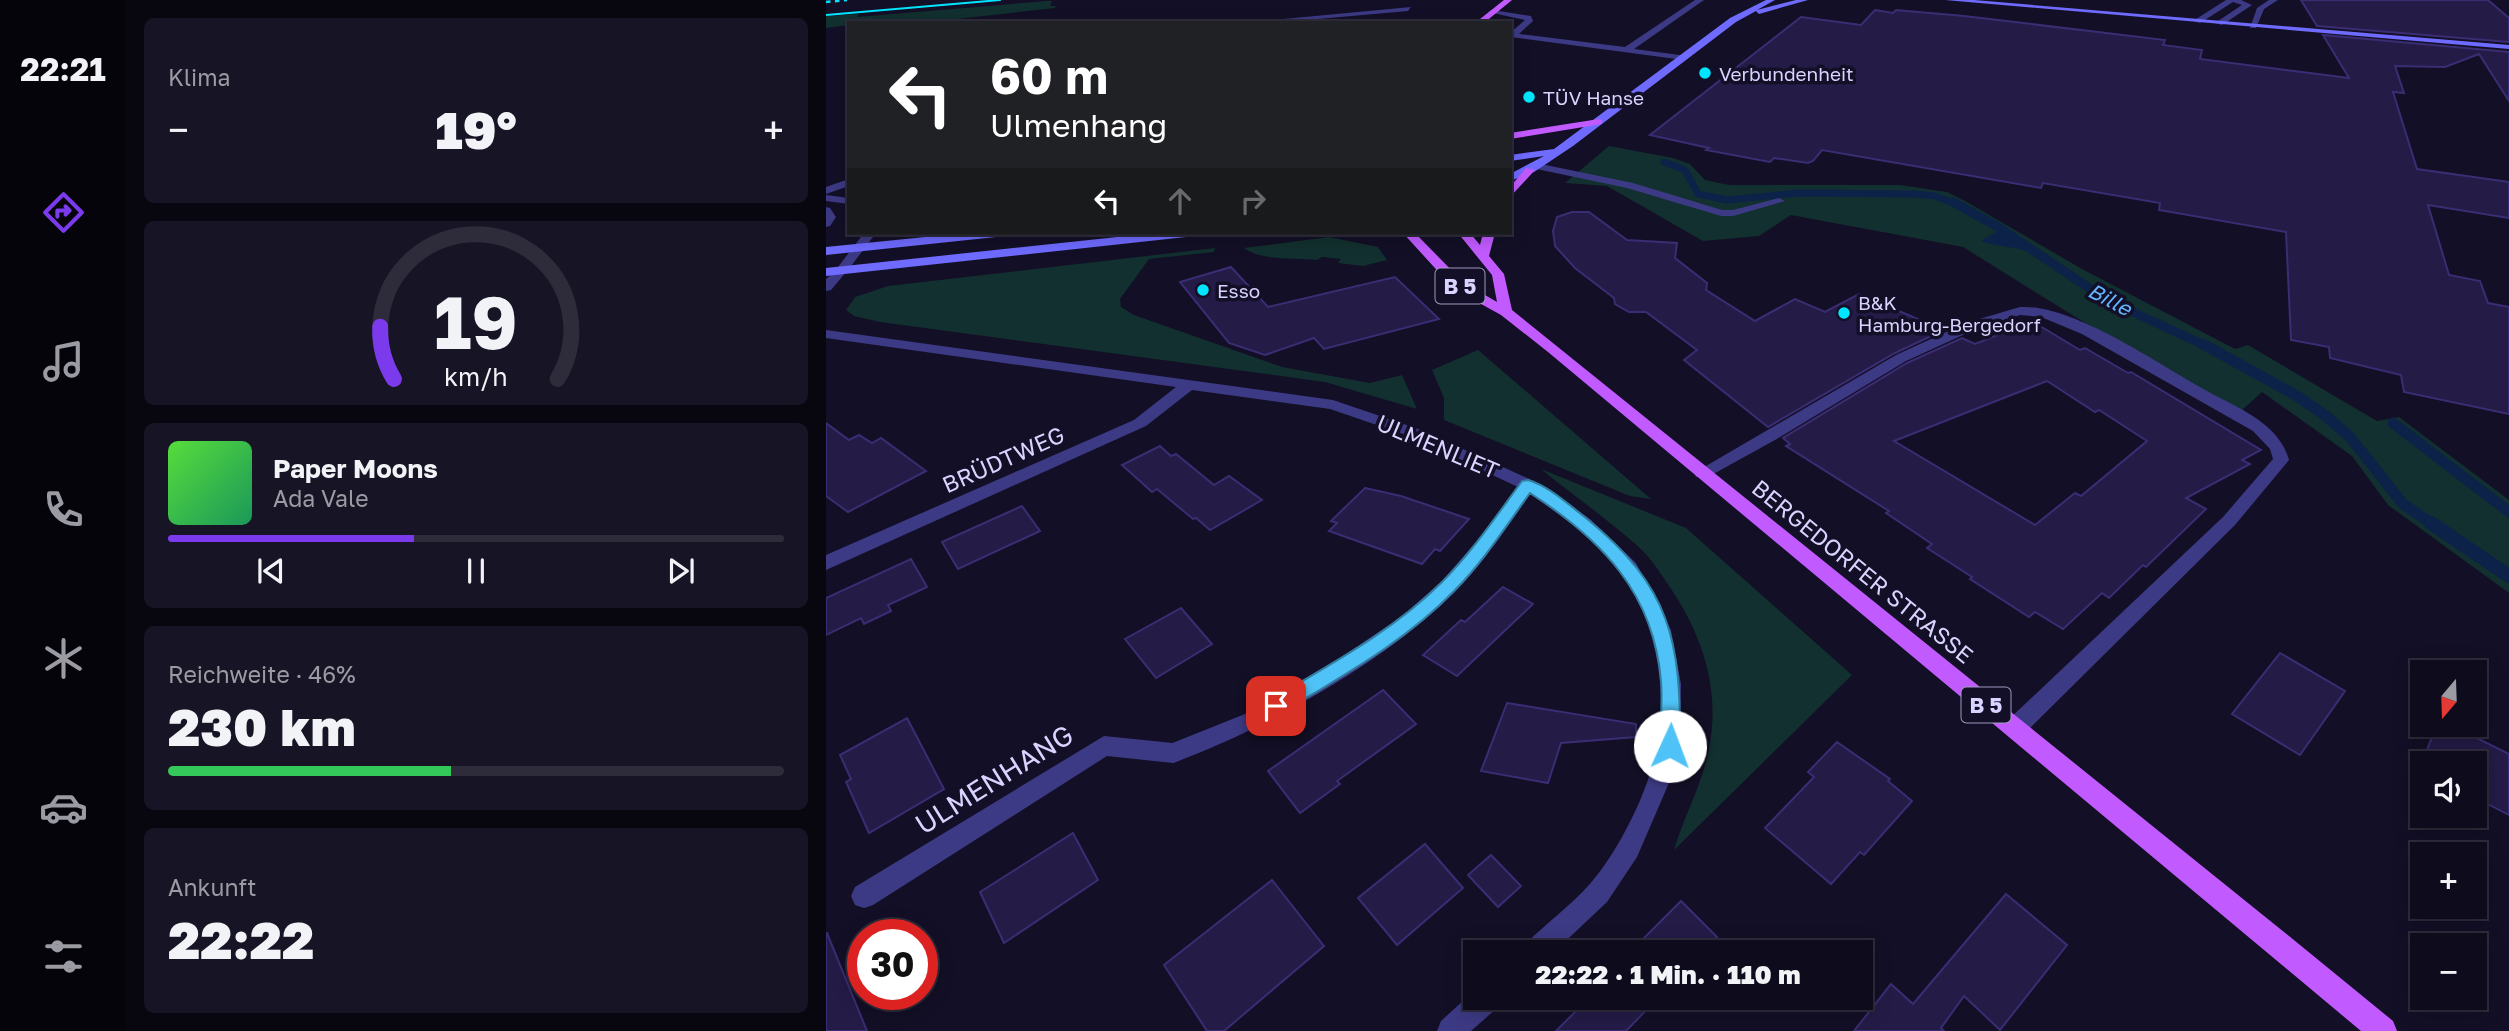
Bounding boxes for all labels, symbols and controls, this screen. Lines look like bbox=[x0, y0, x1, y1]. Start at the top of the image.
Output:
text: 60 m bbox=[990, 46, 1108, 105]
icon: left bbox=[875, 49, 966, 140]
text: 22:21 bbox=[20, 50, 106, 88]
place label: Verbundenheit bbox=[1719, 62, 1854, 85]
text: Klima bbox=[168, 63, 231, 91]
marker: Verbundenheit bbox=[1697, 65, 1713, 81]
place label: TÜV Hanse bbox=[1543, 86, 1644, 109]
marker: TÜV Hanse bbox=[1521, 89, 1537, 105]
text: 19° bbox=[435, 98, 517, 160]
text: Ulmenhang bbox=[990, 106, 1167, 144]
text: − bbox=[168, 107, 189, 152]
text: + bbox=[763, 107, 784, 152]
icon: left bbox=[1088, 182, 1126, 220]
icon: ahead bbox=[1161, 182, 1199, 220]
icon: right bbox=[1234, 182, 1272, 220]
icon: directions bbox=[39, 188, 88, 237]
road number: B 5 bbox=[1436, 268, 1484, 304]
water label: Bille bbox=[2084, 277, 2138, 322]
text: 19 bbox=[434, 278, 518, 365]
place label: Esso bbox=[1217, 279, 1260, 302]
marker: Esso bbox=[1195, 282, 1211, 298]
place label: B&K Hamburg-Bergedorf bbox=[1858, 291, 2041, 336]
marker: B&K Hamburg-Bergedorf bbox=[1836, 305, 1852, 321]
icon: music bbox=[39, 337, 88, 386]
text: km/h bbox=[444, 361, 508, 392]
street label: ULMENLIET bbox=[1373, 408, 1503, 484]
street label: BRÜDTWEG bbox=[938, 420, 1068, 498]
text: Paper Moons bbox=[273, 453, 438, 484]
street label: BERGEDORFER STRASSE bbox=[1747, 473, 1979, 669]
text: Ada Vale bbox=[273, 484, 369, 512]
icon: phone bbox=[39, 485, 88, 534]
icon: previous bbox=[252, 552, 290, 590]
icon: pause bbox=[457, 552, 495, 590]
icon: next bbox=[662, 552, 700, 590]
icon: climate bbox=[39, 634, 88, 683]
text: Reichweite · 46% bbox=[168, 660, 355, 688]
north arrow bbox=[2410, 660, 2487, 737]
map controls bbox=[2410, 660, 2487, 1010]
pin bbox=[1246, 676, 1306, 736]
icon: arrive bbox=[1257, 687, 1295, 725]
road number: B 5 bbox=[1962, 688, 2010, 722]
text: 230 km bbox=[168, 695, 356, 757]
position arrow bbox=[1633, 709, 1707, 783]
street label: ULMENHANG bbox=[909, 717, 1079, 841]
button: sound bbox=[2410, 751, 2487, 828]
icon: car bbox=[39, 783, 88, 832]
button: + bbox=[2410, 842, 2487, 919]
text: Ankunft bbox=[168, 873, 256, 901]
text: 22:22 bbox=[168, 908, 314, 970]
speed limit sign: 30 bbox=[847, 919, 938, 1010]
icon: filters bbox=[39, 932, 88, 981]
button: − bbox=[2410, 933, 2487, 1010]
text: 22:22 · 1 Min. · 110 m bbox=[1535, 959, 1801, 990]

